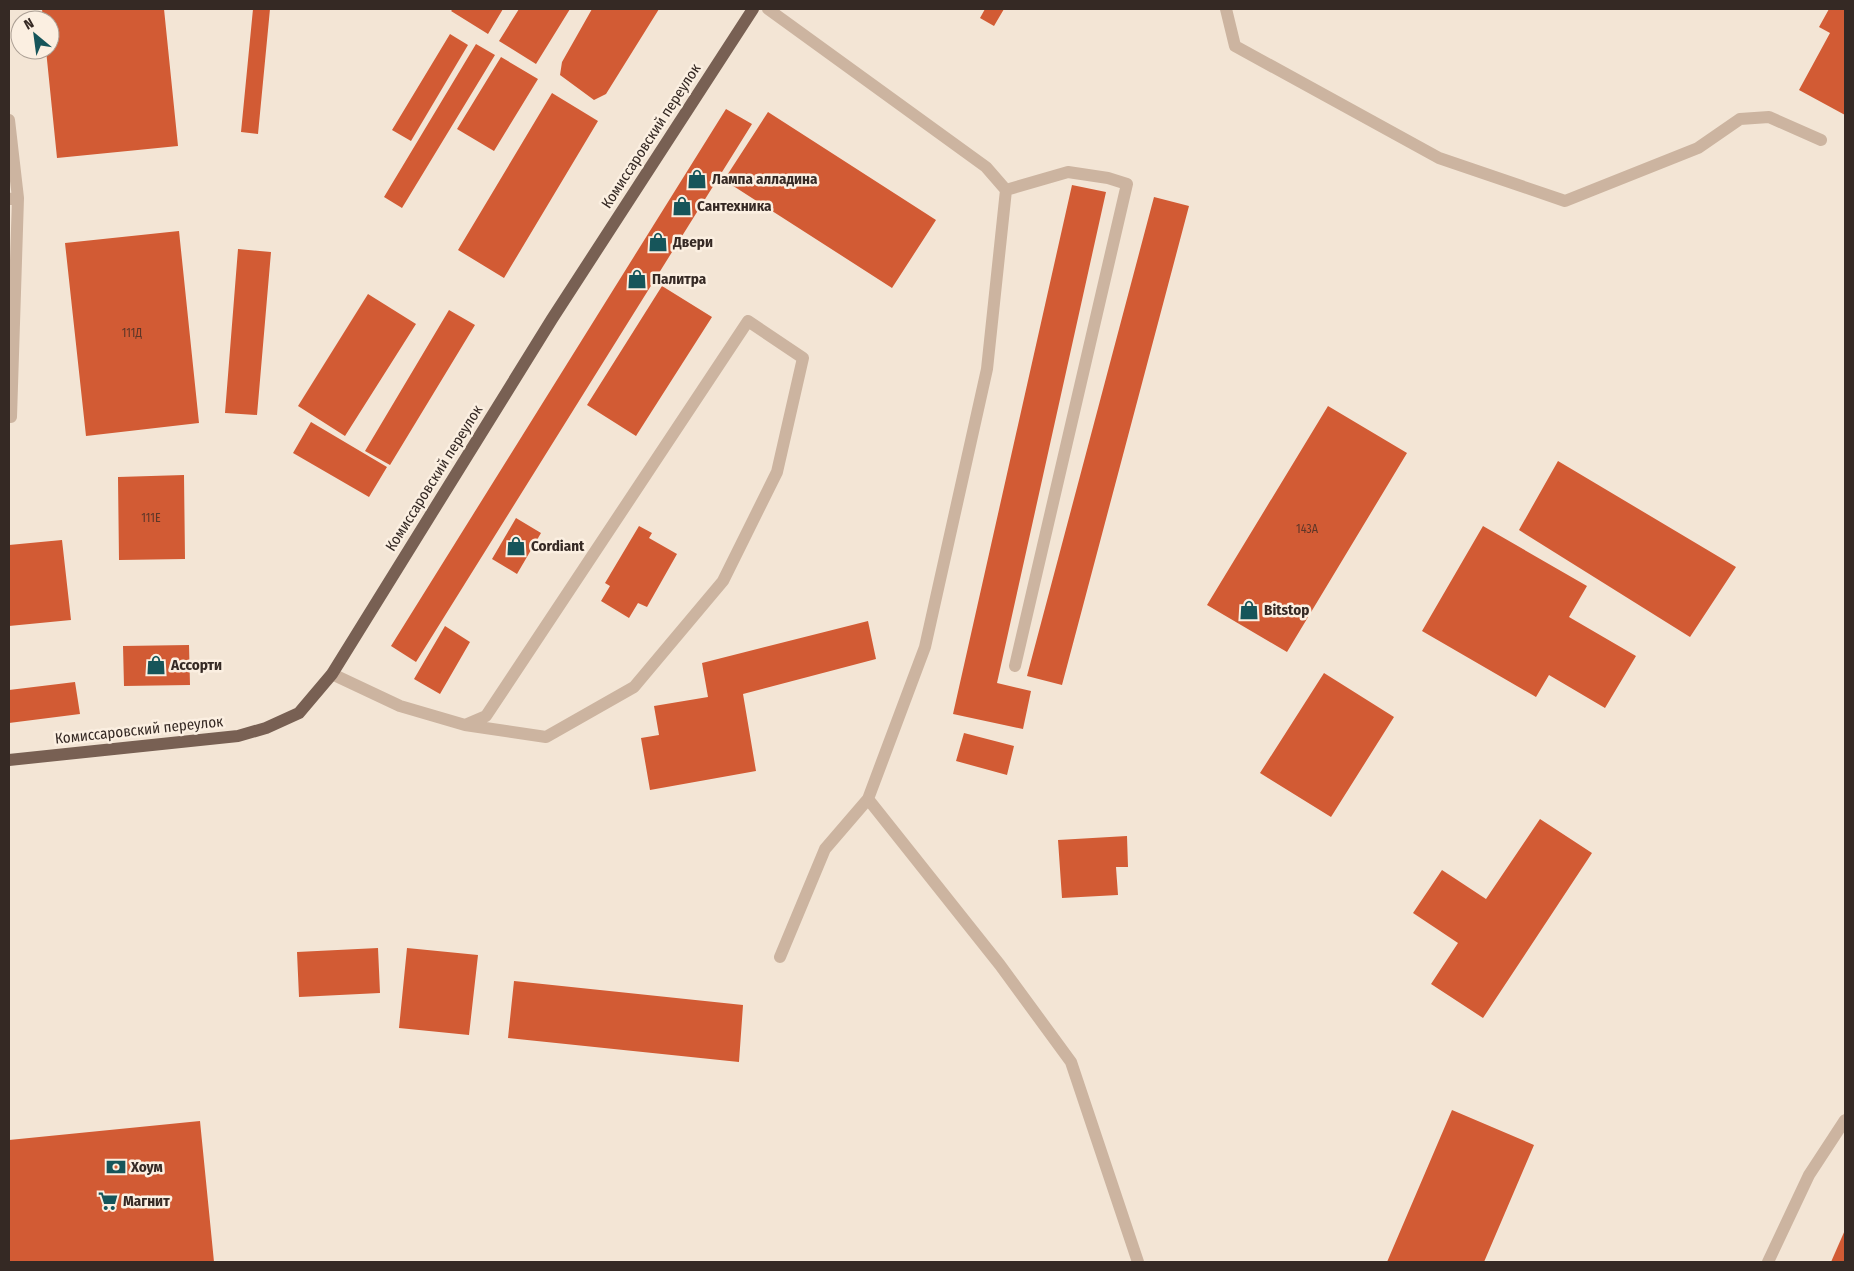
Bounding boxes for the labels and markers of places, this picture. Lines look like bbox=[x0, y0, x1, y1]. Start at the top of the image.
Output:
shop icon: Лампа алладина bbox=[686, 168, 708, 190]
place label: Лампа алладина bbox=[712, 170, 818, 188]
shop icon: Сантехника bbox=[671, 195, 693, 217]
place label: Сантехника bbox=[697, 197, 772, 215]
shop icon: Двери bbox=[647, 231, 669, 253]
place label: Двери bbox=[672, 233, 713, 251]
shop icon: Палитра bbox=[626, 268, 648, 290]
place label: Палитра bbox=[652, 270, 707, 288]
shop icon: Cordiant bbox=[505, 535, 527, 557]
place label: Cordiant bbox=[531, 537, 585, 555]
shop icon: Bitstop bbox=[1238, 599, 1260, 621]
place label: Bitstop bbox=[1264, 601, 1309, 619]
shop icon: Ассорти bbox=[145, 654, 167, 676]
place label: Ассорти bbox=[170, 656, 222, 674]
bank icon: Хоум bbox=[105, 1156, 127, 1178]
place label: Хоум bbox=[130, 1158, 163, 1176]
supermarket icon: Магнит bbox=[97, 1190, 119, 1212]
place label: Магнит bbox=[123, 1192, 170, 1210]

